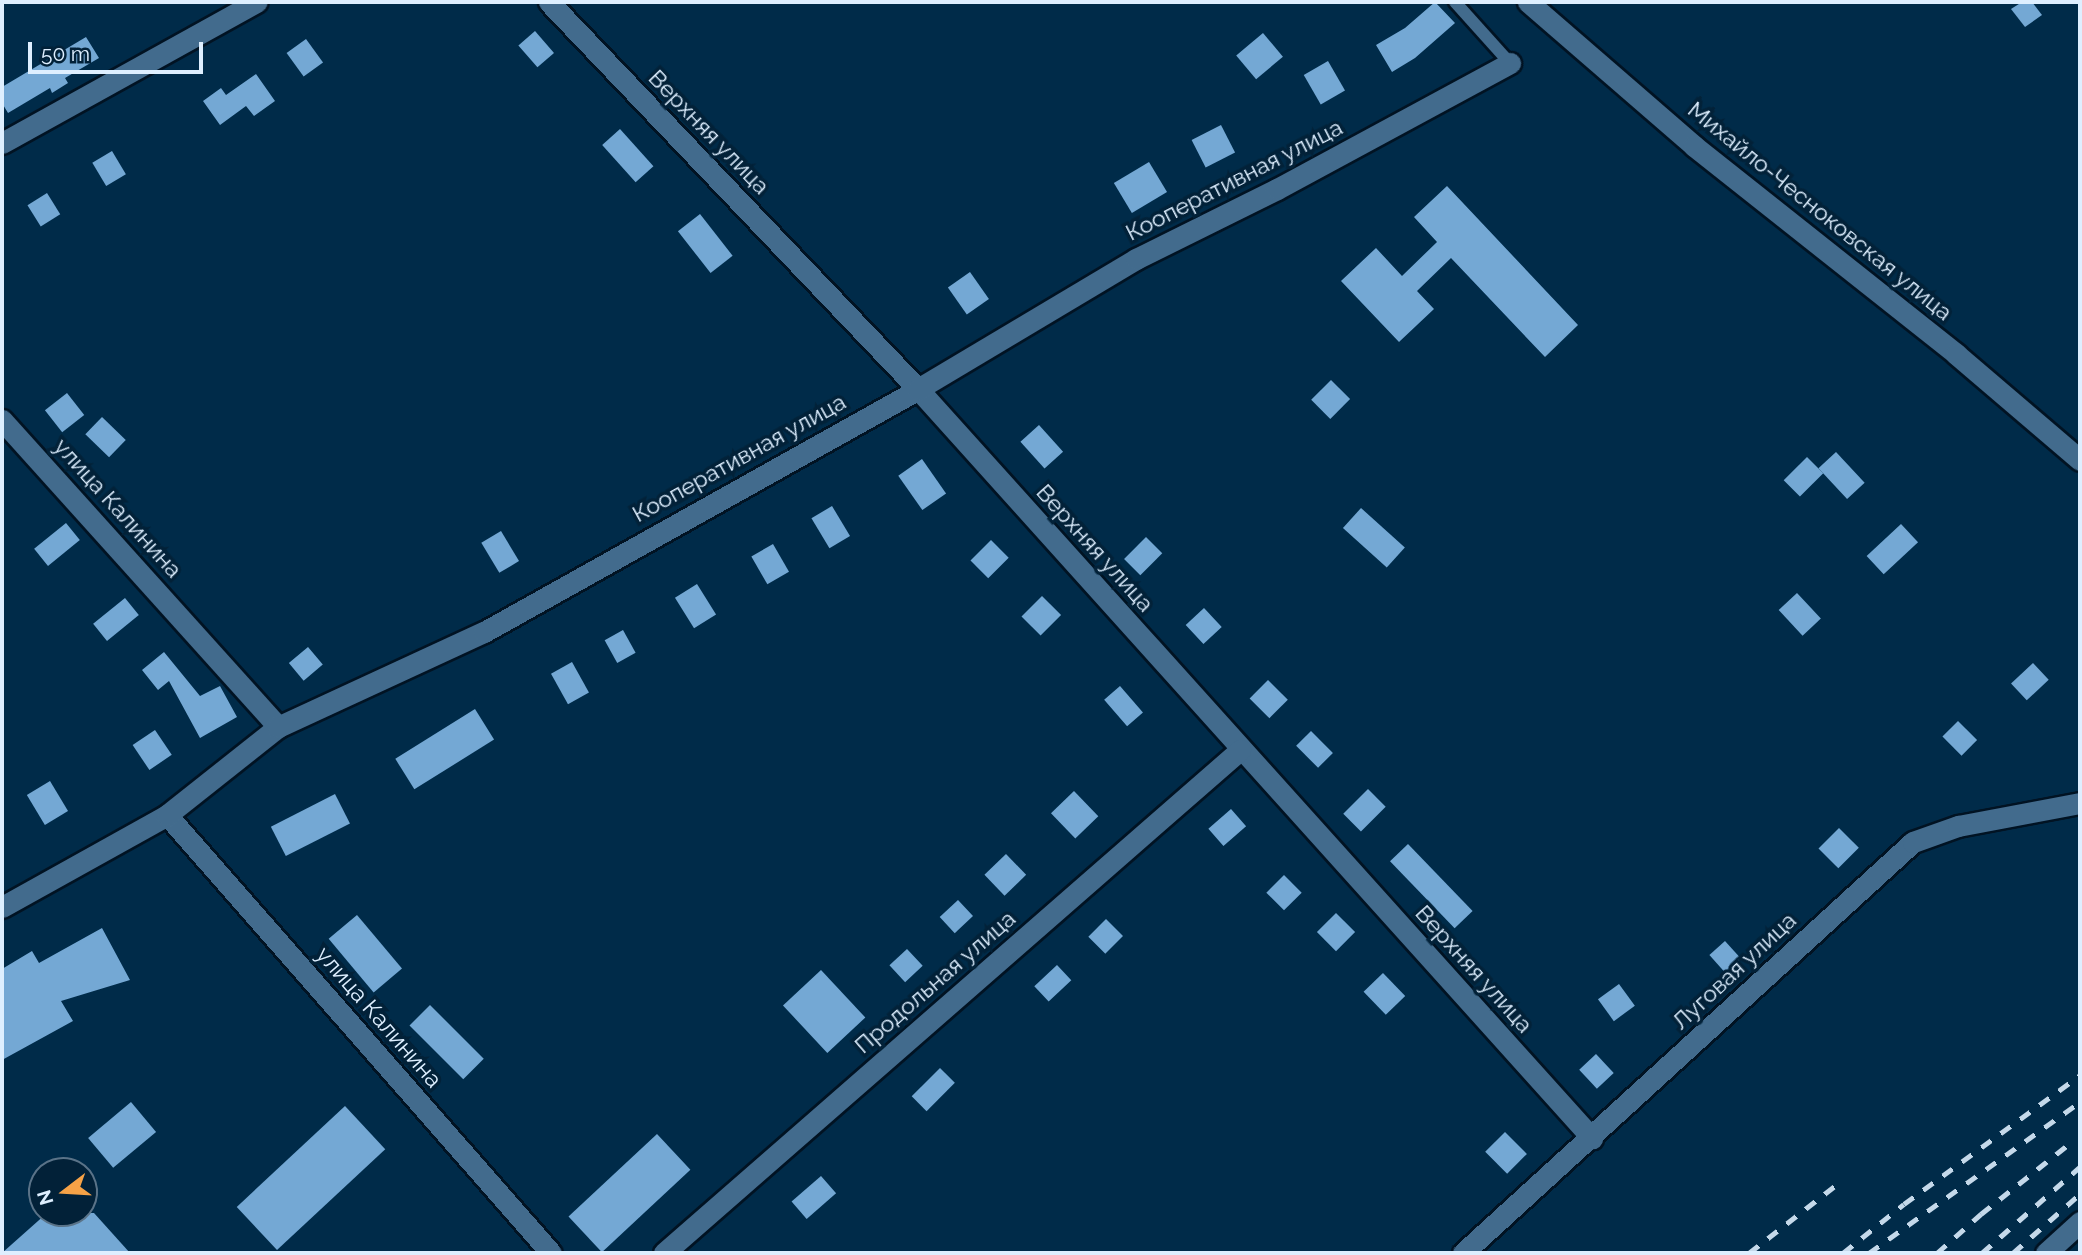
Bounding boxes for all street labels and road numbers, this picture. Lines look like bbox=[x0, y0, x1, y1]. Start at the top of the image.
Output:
street label: Верхняя улица bbox=[643, 64, 775, 200]
street label: Михайло-Чесноковская улица bbox=[1682, 96, 1958, 326]
street label: Кооперативная улица bbox=[1121, 113, 1347, 247]
street label: Кооперативная улица bbox=[627, 388, 851, 528]
street label: улица Калинина bbox=[48, 433, 188, 583]
street label: Верхняя улица bbox=[1030, 478, 1160, 618]
street label: Верхняя улица bbox=[1409, 899, 1539, 1039]
street label: Продольная улица bbox=[849, 905, 1021, 1059]
street label: Луговая улица bbox=[1666, 906, 1802, 1036]
street label: улица Калинина bbox=[310, 941, 448, 1093]

